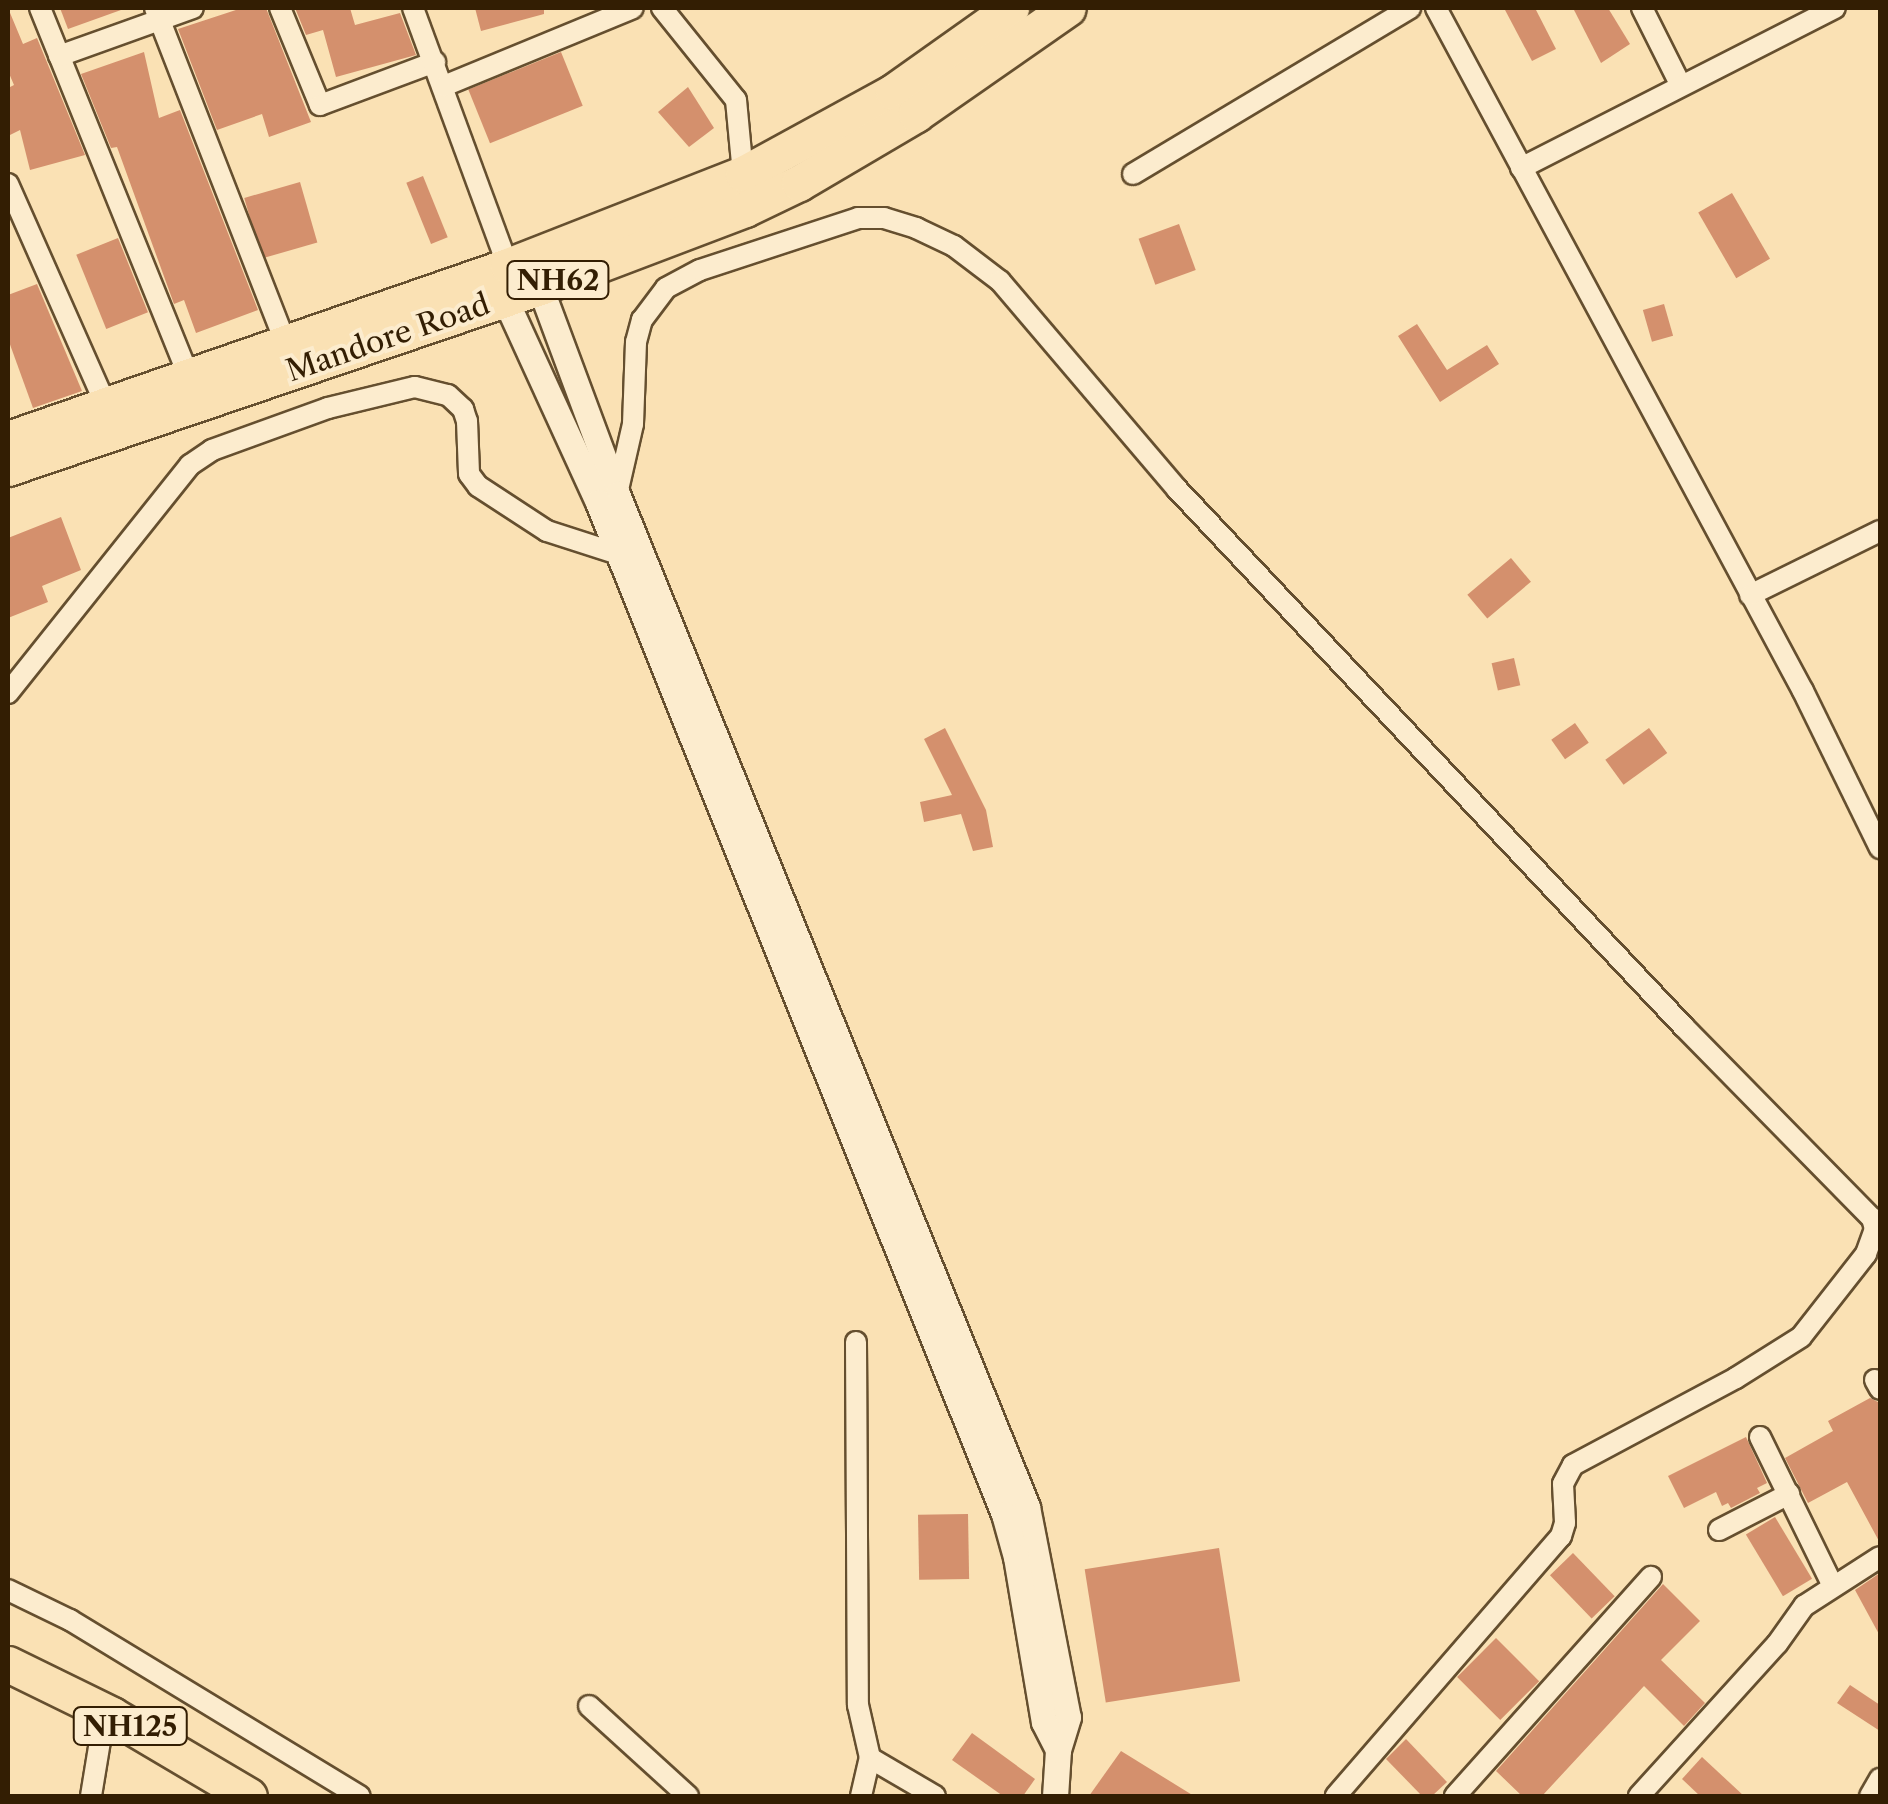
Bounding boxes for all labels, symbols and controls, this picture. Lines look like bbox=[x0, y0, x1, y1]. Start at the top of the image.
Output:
road number: NH62 bbox=[506, 257, 610, 303]
street label: Mandore Road bbox=[282, 286, 494, 390]
road number: NH125 bbox=[72, 1703, 188, 1749]

